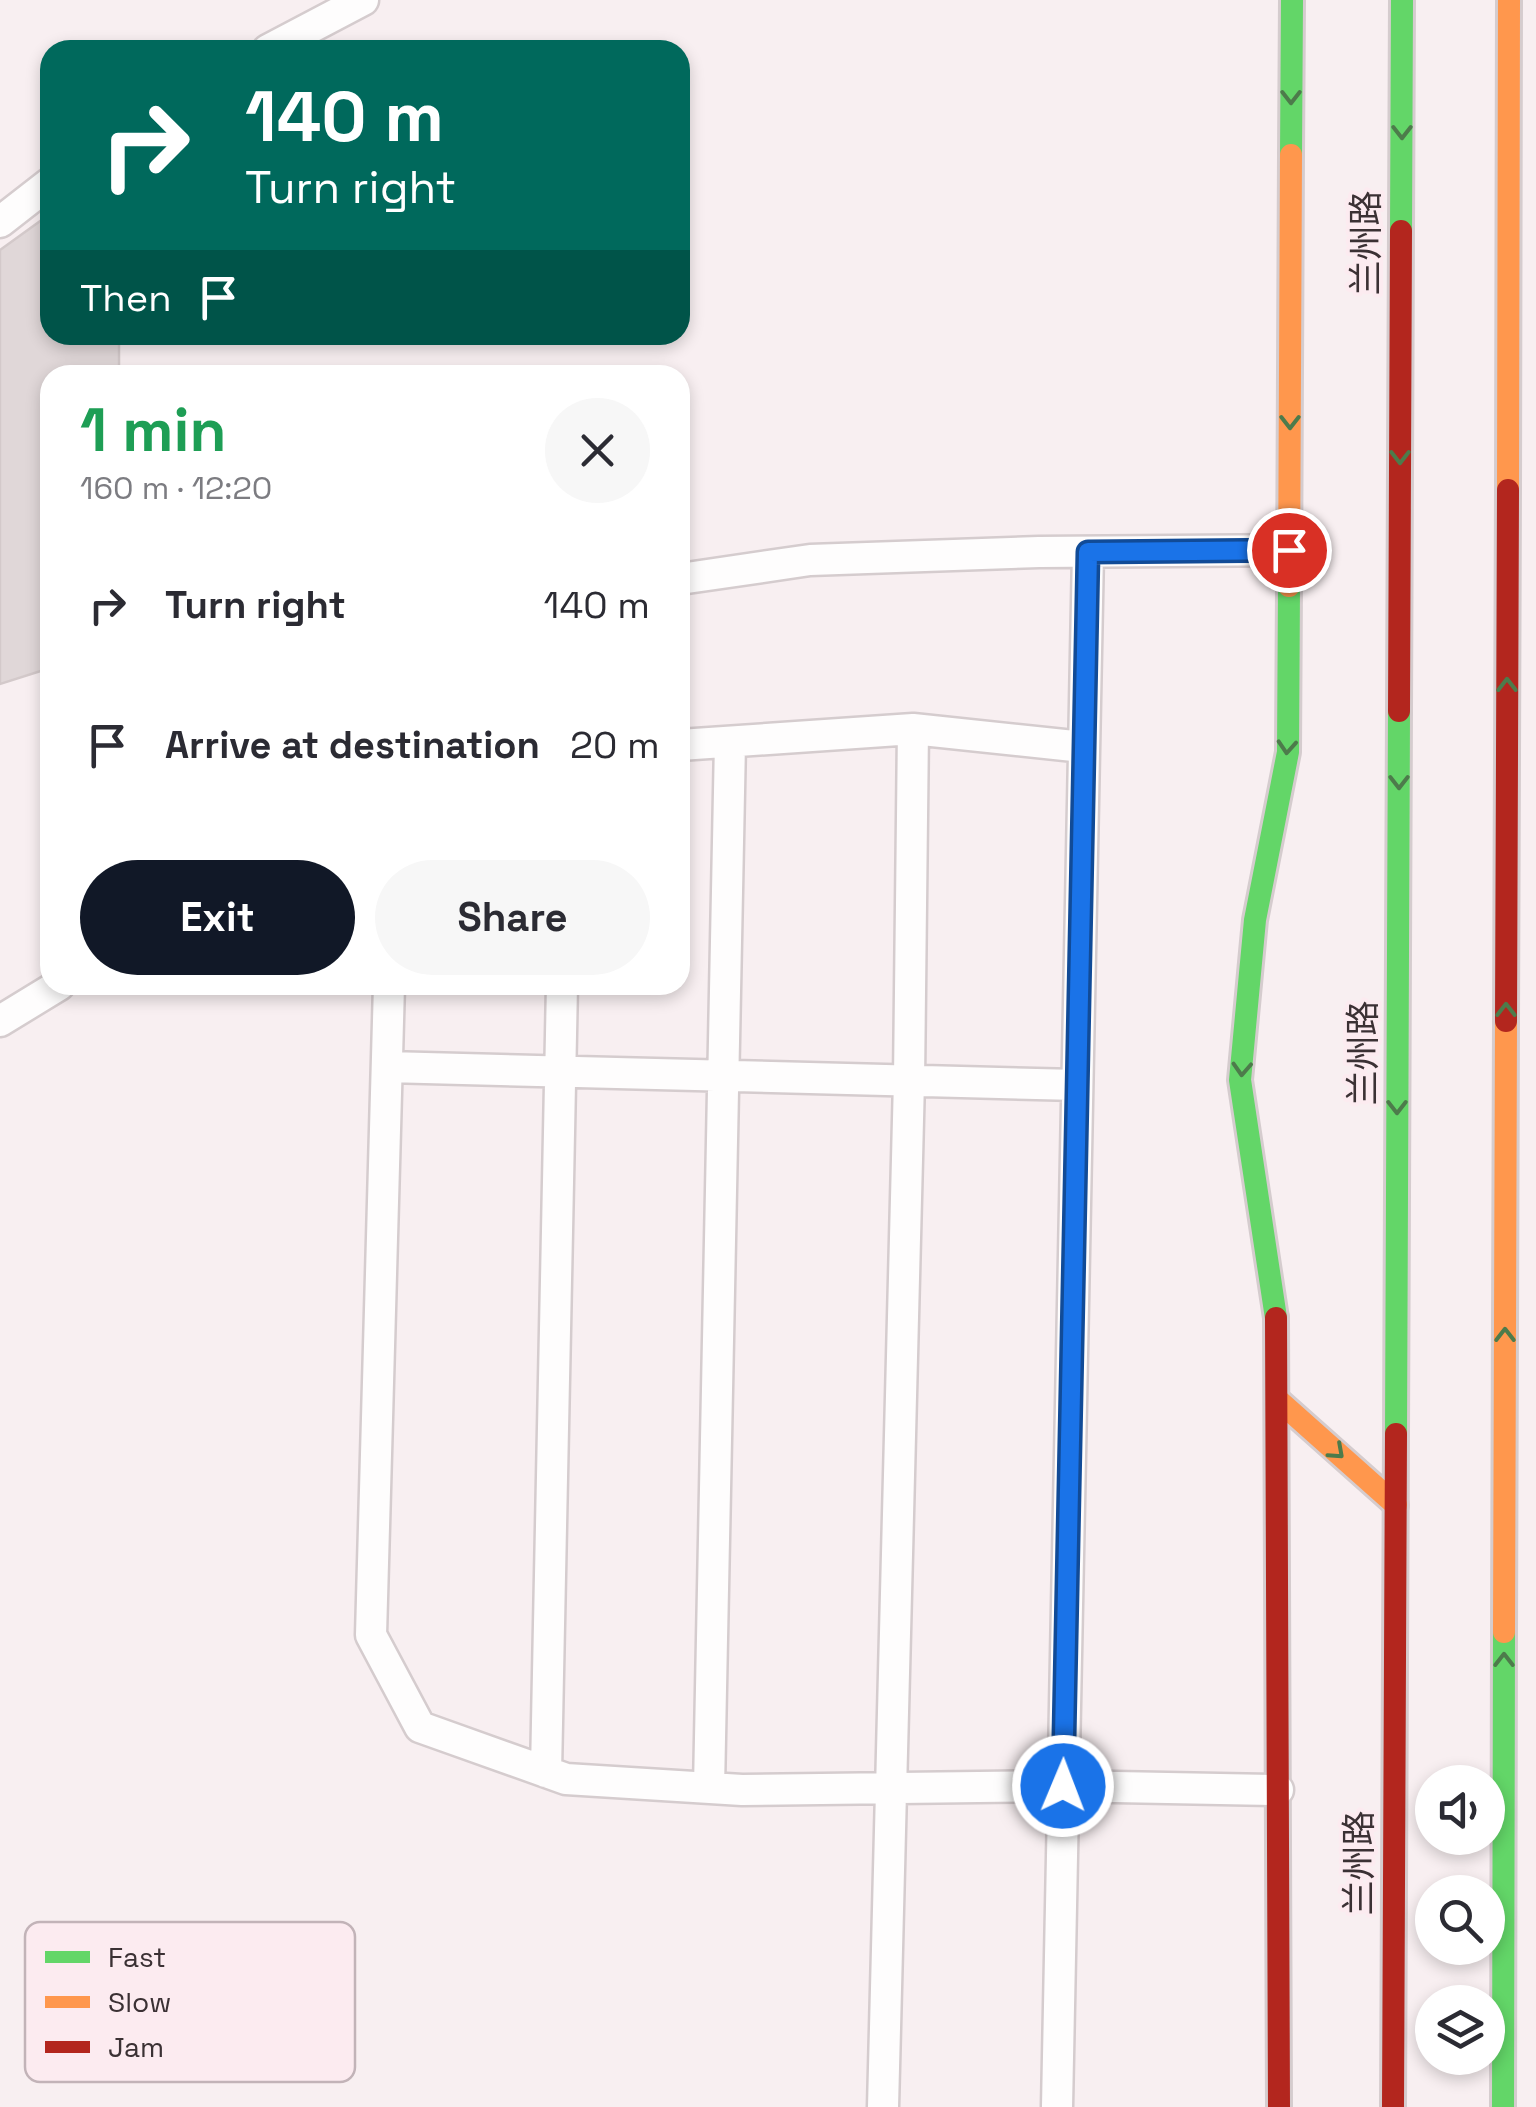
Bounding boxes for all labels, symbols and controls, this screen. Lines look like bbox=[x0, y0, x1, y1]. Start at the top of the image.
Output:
text: 140 m bbox=[245, 72, 444, 161]
icon: right bbox=[80, 80, 210, 210]
one-way arrow bbox=[1280, 90, 1302, 106]
one-way arrow bbox=[1391, 126, 1413, 141]
text: Turn right bbox=[245, 159, 456, 216]
street label: 兰州路 bbox=[1344, 190, 1388, 296]
icon: arrive bbox=[191, 270, 246, 325]
text: Then bbox=[80, 274, 171, 322]
text: 1 min bbox=[80, 392, 227, 469]
button: close bbox=[545, 398, 650, 503]
one-way arrow bbox=[1279, 416, 1301, 431]
one-way arrow bbox=[1389, 450, 1411, 466]
text: 160 m · 12:20 bbox=[80, 468, 272, 508]
pin bbox=[1247, 508, 1332, 593]
icon: arrive bbox=[1262, 523, 1317, 578]
icon: right bbox=[80, 578, 135, 633]
text: Turn right bbox=[165, 581, 346, 629]
text: 140 m bbox=[544, 581, 650, 629]
one-way arrow bbox=[1496, 676, 1518, 692]
icon: arrive bbox=[80, 718, 135, 773]
text: Arrive at destination bbox=[165, 721, 540, 769]
text: 20 m bbox=[570, 721, 660, 769]
one-way arrow bbox=[1276, 740, 1298, 756]
one-way arrow bbox=[1388, 776, 1410, 791]
button: Exit bbox=[80, 860, 355, 975]
button: Share bbox=[375, 860, 650, 975]
street label: 兰州路 bbox=[1341, 1000, 1385, 1106]
one-way arrow bbox=[1495, 1001, 1517, 1016]
one-way arrow bbox=[1231, 1061, 1252, 1077]
one-way arrow bbox=[1386, 1100, 1408, 1116]
one-way arrow bbox=[1494, 1326, 1516, 1342]
one-way arrow bbox=[1325, 1441, 1344, 1459]
one-way arrow bbox=[1494, 1651, 1515, 1667]
position arrow bbox=[1011, 1734, 1115, 1838]
map controls bbox=[1415, 1765, 1505, 2075]
button: sound bbox=[1415, 1765, 1505, 1855]
street label: 兰州路 bbox=[1337, 1810, 1381, 1916]
button: search bbox=[1415, 1875, 1505, 1965]
legend bbox=[25, 1922, 355, 2082]
text: Fast bbox=[108, 1939, 166, 1975]
text: Slow bbox=[108, 1984, 171, 2020]
button: layers bbox=[1415, 1985, 1505, 2075]
text: Jam bbox=[108, 2029, 164, 2065]

